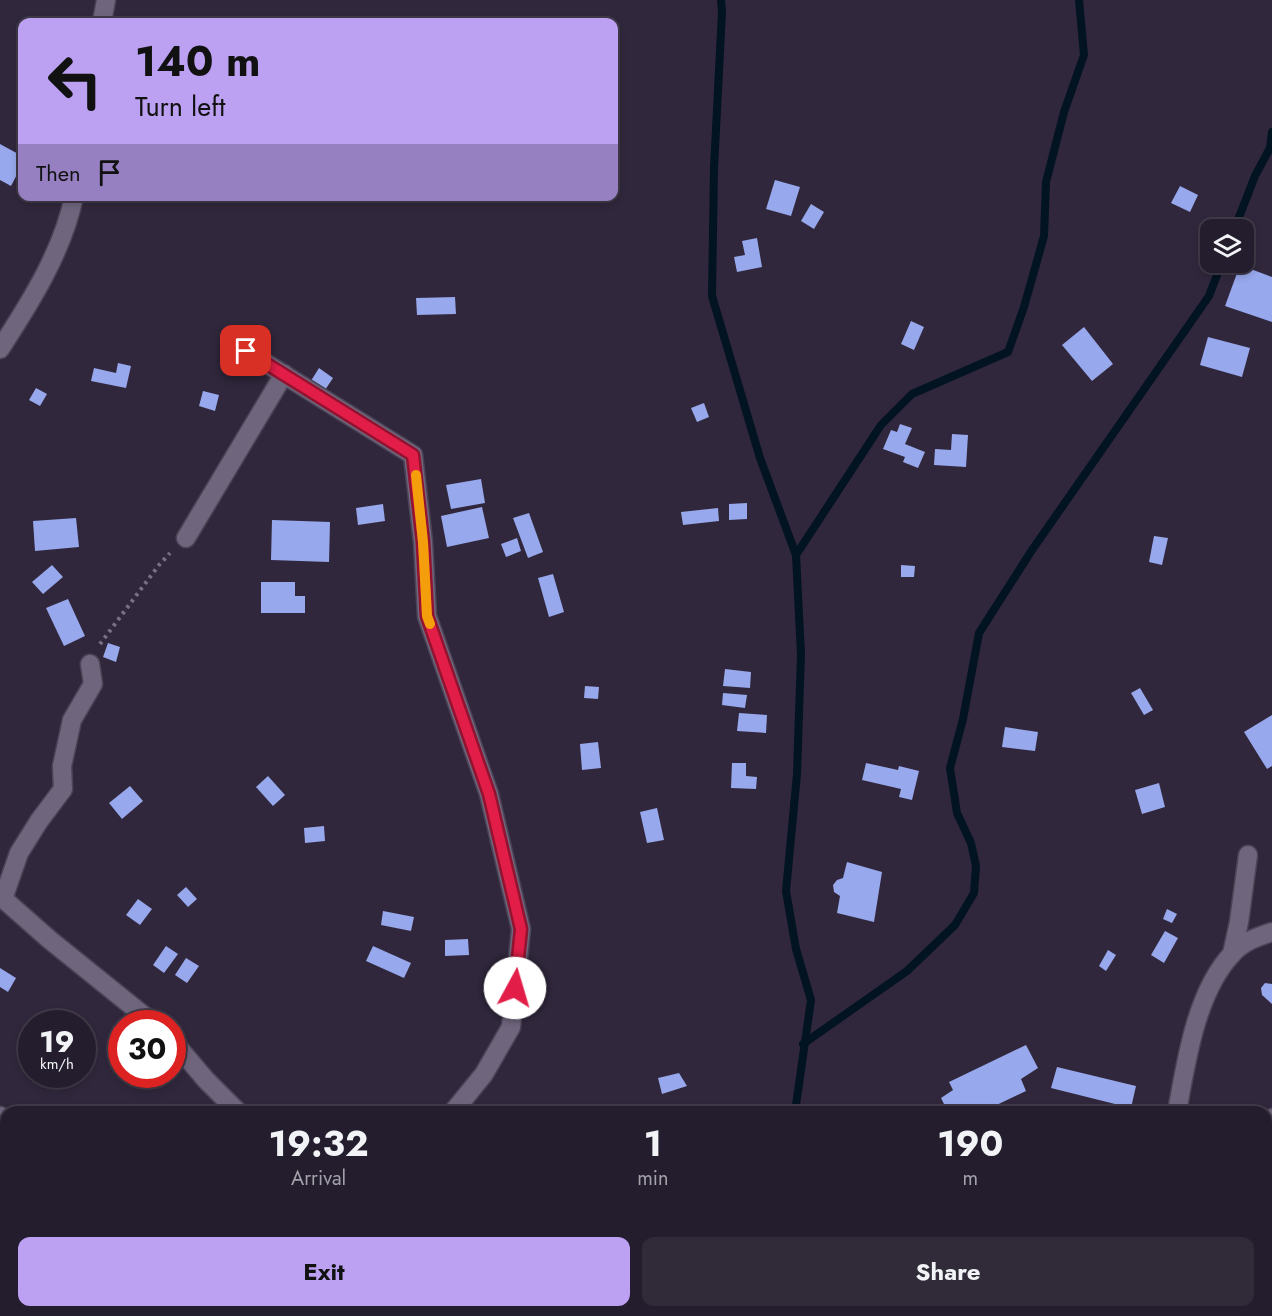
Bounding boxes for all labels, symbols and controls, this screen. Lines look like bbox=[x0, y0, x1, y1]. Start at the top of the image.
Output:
text: 140 m bbox=[135, 31, 261, 92]
icon: left bbox=[36, 42, 114, 120]
text: Turn left bbox=[135, 87, 225, 126]
icon: arrive bbox=[93, 156, 126, 189]
text: Then bbox=[36, 157, 81, 189]
map controls bbox=[1200, 219, 1254, 273]
button: layers bbox=[1200, 219, 1254, 273]
pin bbox=[220, 325, 271, 376]
icon: arrive bbox=[229, 334, 262, 367]
position arrow bbox=[483, 956, 547, 1020]
speed limit sign: 30 bbox=[108, 1010, 186, 1088]
text: 19 bbox=[39, 1020, 75, 1063]
text: km/h bbox=[40, 1053, 74, 1075]
text: 19:32 bbox=[269, 1117, 369, 1169]
text: 1 bbox=[644, 1117, 662, 1169]
text: 190 bbox=[937, 1117, 1003, 1169]
text: Arrival bbox=[291, 1164, 346, 1193]
text: min bbox=[637, 1164, 669, 1193]
text: m bbox=[962, 1164, 978, 1193]
button: Exit bbox=[18, 1237, 630, 1306]
button: Share bbox=[642, 1237, 1254, 1306]

